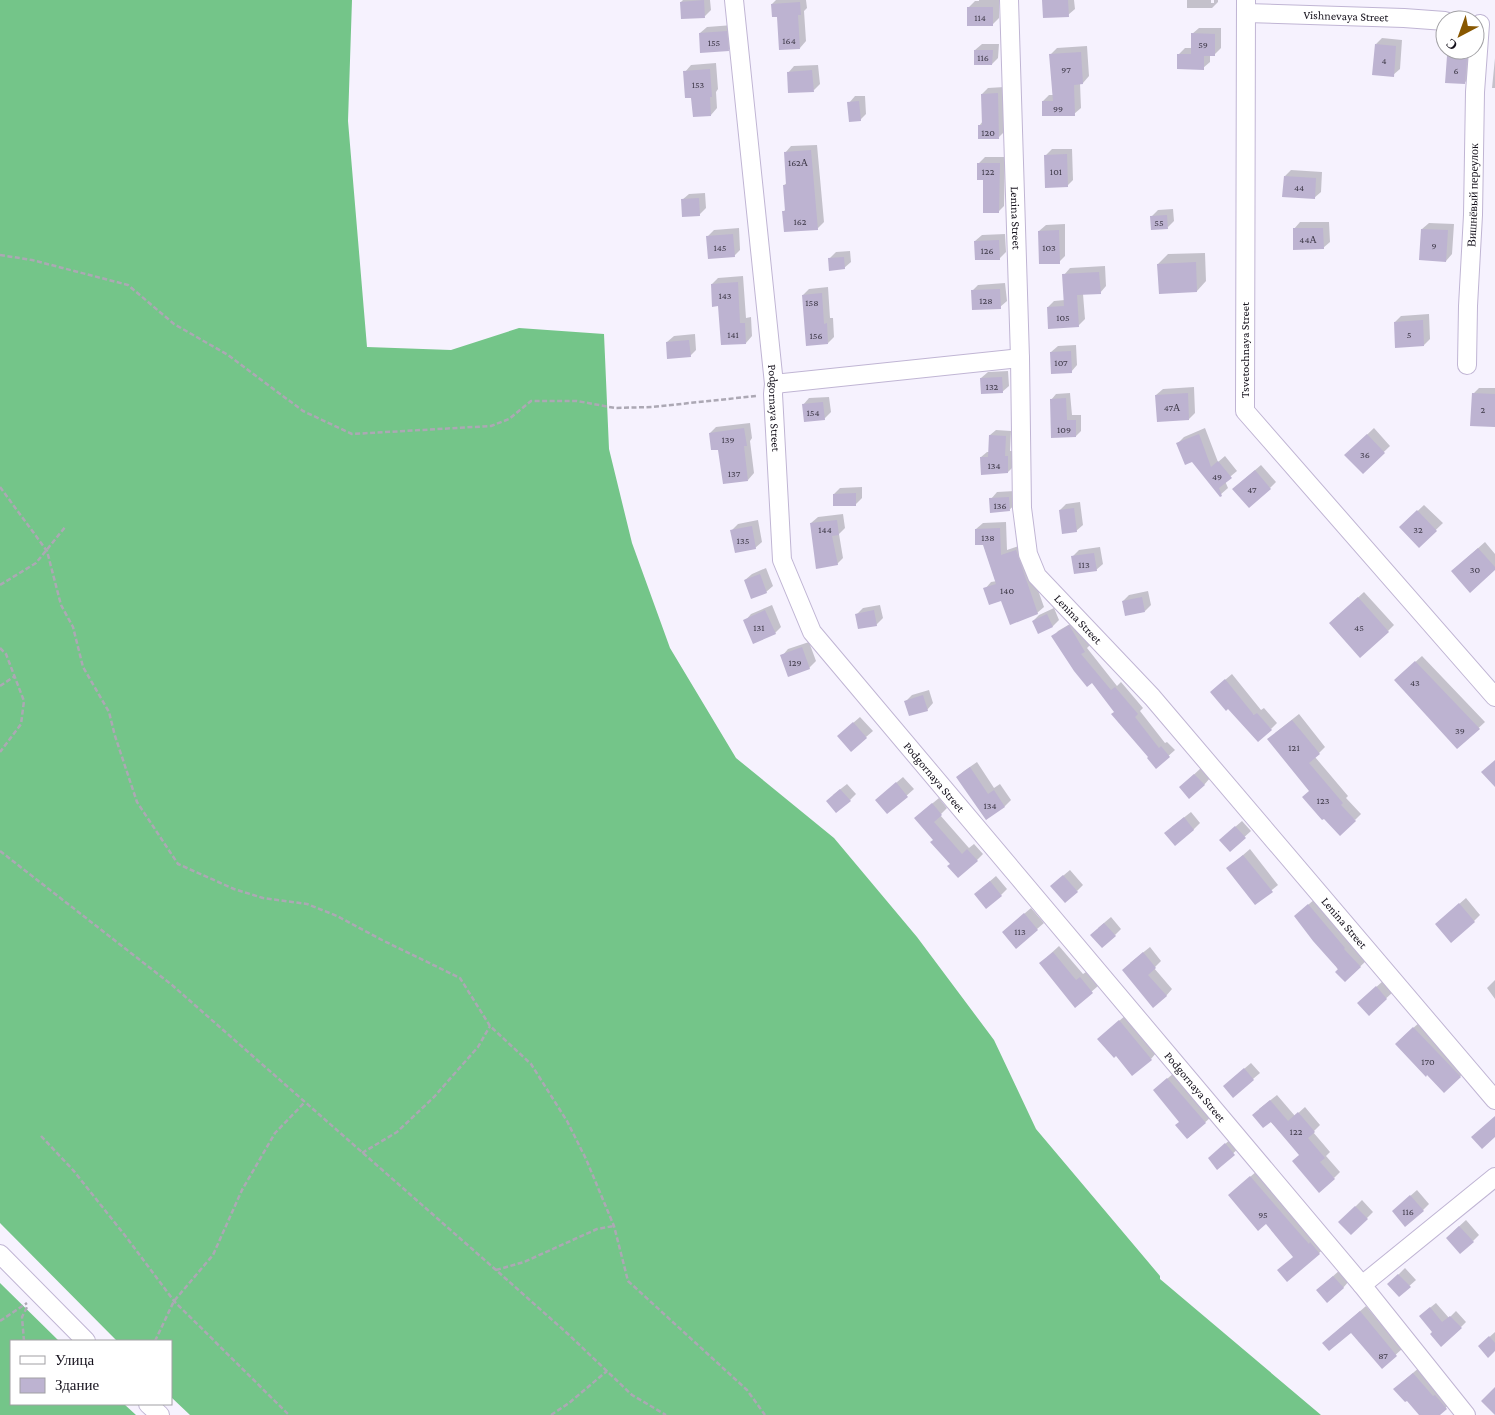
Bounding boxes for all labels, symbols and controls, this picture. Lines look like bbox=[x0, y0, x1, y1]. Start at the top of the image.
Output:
street label: Vishnevaya Street bbox=[1303, 8, 1390, 25]
north arrow bbox=[1435, 10, 1485, 60]
house number: 114 bbox=[974, 12, 986, 23]
house number: 164 bbox=[782, 35, 796, 46]
text: С bbox=[1442, 35, 1461, 54]
house number: 155 bbox=[708, 37, 721, 48]
house number: 59 bbox=[1198, 39, 1208, 50]
house number: 116 bbox=[977, 52, 989, 63]
house number: 4 bbox=[1381, 55, 1387, 66]
house number: 97 bbox=[1061, 64, 1071, 75]
house number: 6 bbox=[1453, 65, 1459, 76]
house number: 153 bbox=[692, 79, 705, 90]
house number: 99 bbox=[1053, 103, 1063, 114]
house number: 120 bbox=[981, 127, 995, 138]
street label: Вишнёвый переулок bbox=[1464, 143, 1481, 247]
house number: 162А bbox=[788, 157, 809, 168]
house number: 122 bbox=[982, 166, 995, 177]
house number: 101 bbox=[1050, 166, 1062, 177]
house number: 44 bbox=[1294, 182, 1304, 193]
street label: Lenina Street bbox=[1008, 186, 1024, 251]
house number: 162 bbox=[794, 216, 807, 227]
house number: 55 bbox=[1154, 217, 1164, 228]
house number: 44А bbox=[1299, 234, 1317, 245]
house number: 9 bbox=[1431, 240, 1437, 251]
house number: 145 bbox=[713, 242, 727, 253]
house number: 103 bbox=[1042, 242, 1056, 253]
house number: 126 bbox=[980, 245, 994, 256]
house number: 143 bbox=[718, 290, 732, 301]
house number: 128 bbox=[979, 295, 993, 306]
house number: 158 bbox=[805, 297, 819, 308]
street label: Tsvetochnaya Street bbox=[1238, 301, 1252, 398]
house number: 105 bbox=[1056, 312, 1070, 323]
house number: 141 bbox=[727, 329, 739, 340]
house number: 5 bbox=[1407, 329, 1412, 340]
house number: 156 bbox=[809, 330, 823, 341]
house number: 107 bbox=[1054, 357, 1068, 368]
street label: Podgornaya Street bbox=[765, 364, 783, 453]
house number: 132 bbox=[986, 381, 999, 392]
house number: 47А bbox=[1164, 402, 1181, 413]
house number: 2 bbox=[1481, 404, 1486, 415]
house number: 154 bbox=[806, 407, 820, 418]
house number: 109 bbox=[1057, 424, 1071, 435]
house number: 139 bbox=[721, 434, 735, 445]
house number: 36 bbox=[1360, 449, 1370, 460]
house number: 134 bbox=[987, 460, 1001, 471]
house number: 137 bbox=[728, 468, 741, 479]
house number: 49 bbox=[1212, 471, 1222, 482]
house number: 47 bbox=[1247, 484, 1257, 495]
house number: 136 bbox=[993, 500, 1007, 511]
house number: 144 bbox=[818, 524, 832, 535]
house number: 32 bbox=[1413, 524, 1423, 535]
house number: 138 bbox=[981, 532, 995, 543]
house number: 135 bbox=[737, 535, 750, 546]
house number: 113 bbox=[1078, 559, 1090, 570]
house number: 30 bbox=[1470, 564, 1481, 575]
house number: 140 bbox=[1000, 585, 1014, 596]
street label: Lenina Street bbox=[1051, 591, 1106, 648]
house number: 131 bbox=[753, 622, 765, 633]
house number: 45 bbox=[1354, 622, 1364, 633]
house number: 129 bbox=[788, 657, 802, 668]
house number: 43 bbox=[1410, 677, 1420, 688]
house number: 39 bbox=[1455, 725, 1465, 736]
street label: Podgornaya Street bbox=[901, 739, 968, 816]
house number: 121 bbox=[1288, 742, 1300, 753]
house number: 123 bbox=[1317, 795, 1330, 806]
house number: 134 bbox=[983, 800, 997, 811]
street label: Lenina Street bbox=[1318, 894, 1371, 952]
house number: 113 bbox=[1014, 926, 1026, 937]
street label: Podgornaya Street bbox=[1162, 1049, 1229, 1126]
house number: 170 bbox=[1421, 1056, 1435, 1067]
house number: 122 bbox=[1290, 1126, 1303, 1137]
house number: 116 bbox=[1402, 1206, 1414, 1217]
house number: 95 bbox=[1258, 1209, 1268, 1220]
legend bbox=[10, 1340, 172, 1405]
house number: 87 bbox=[1378, 1350, 1388, 1361]
text: Улица bbox=[55, 1352, 94, 1368]
text: Здание bbox=[55, 1377, 99, 1393]

